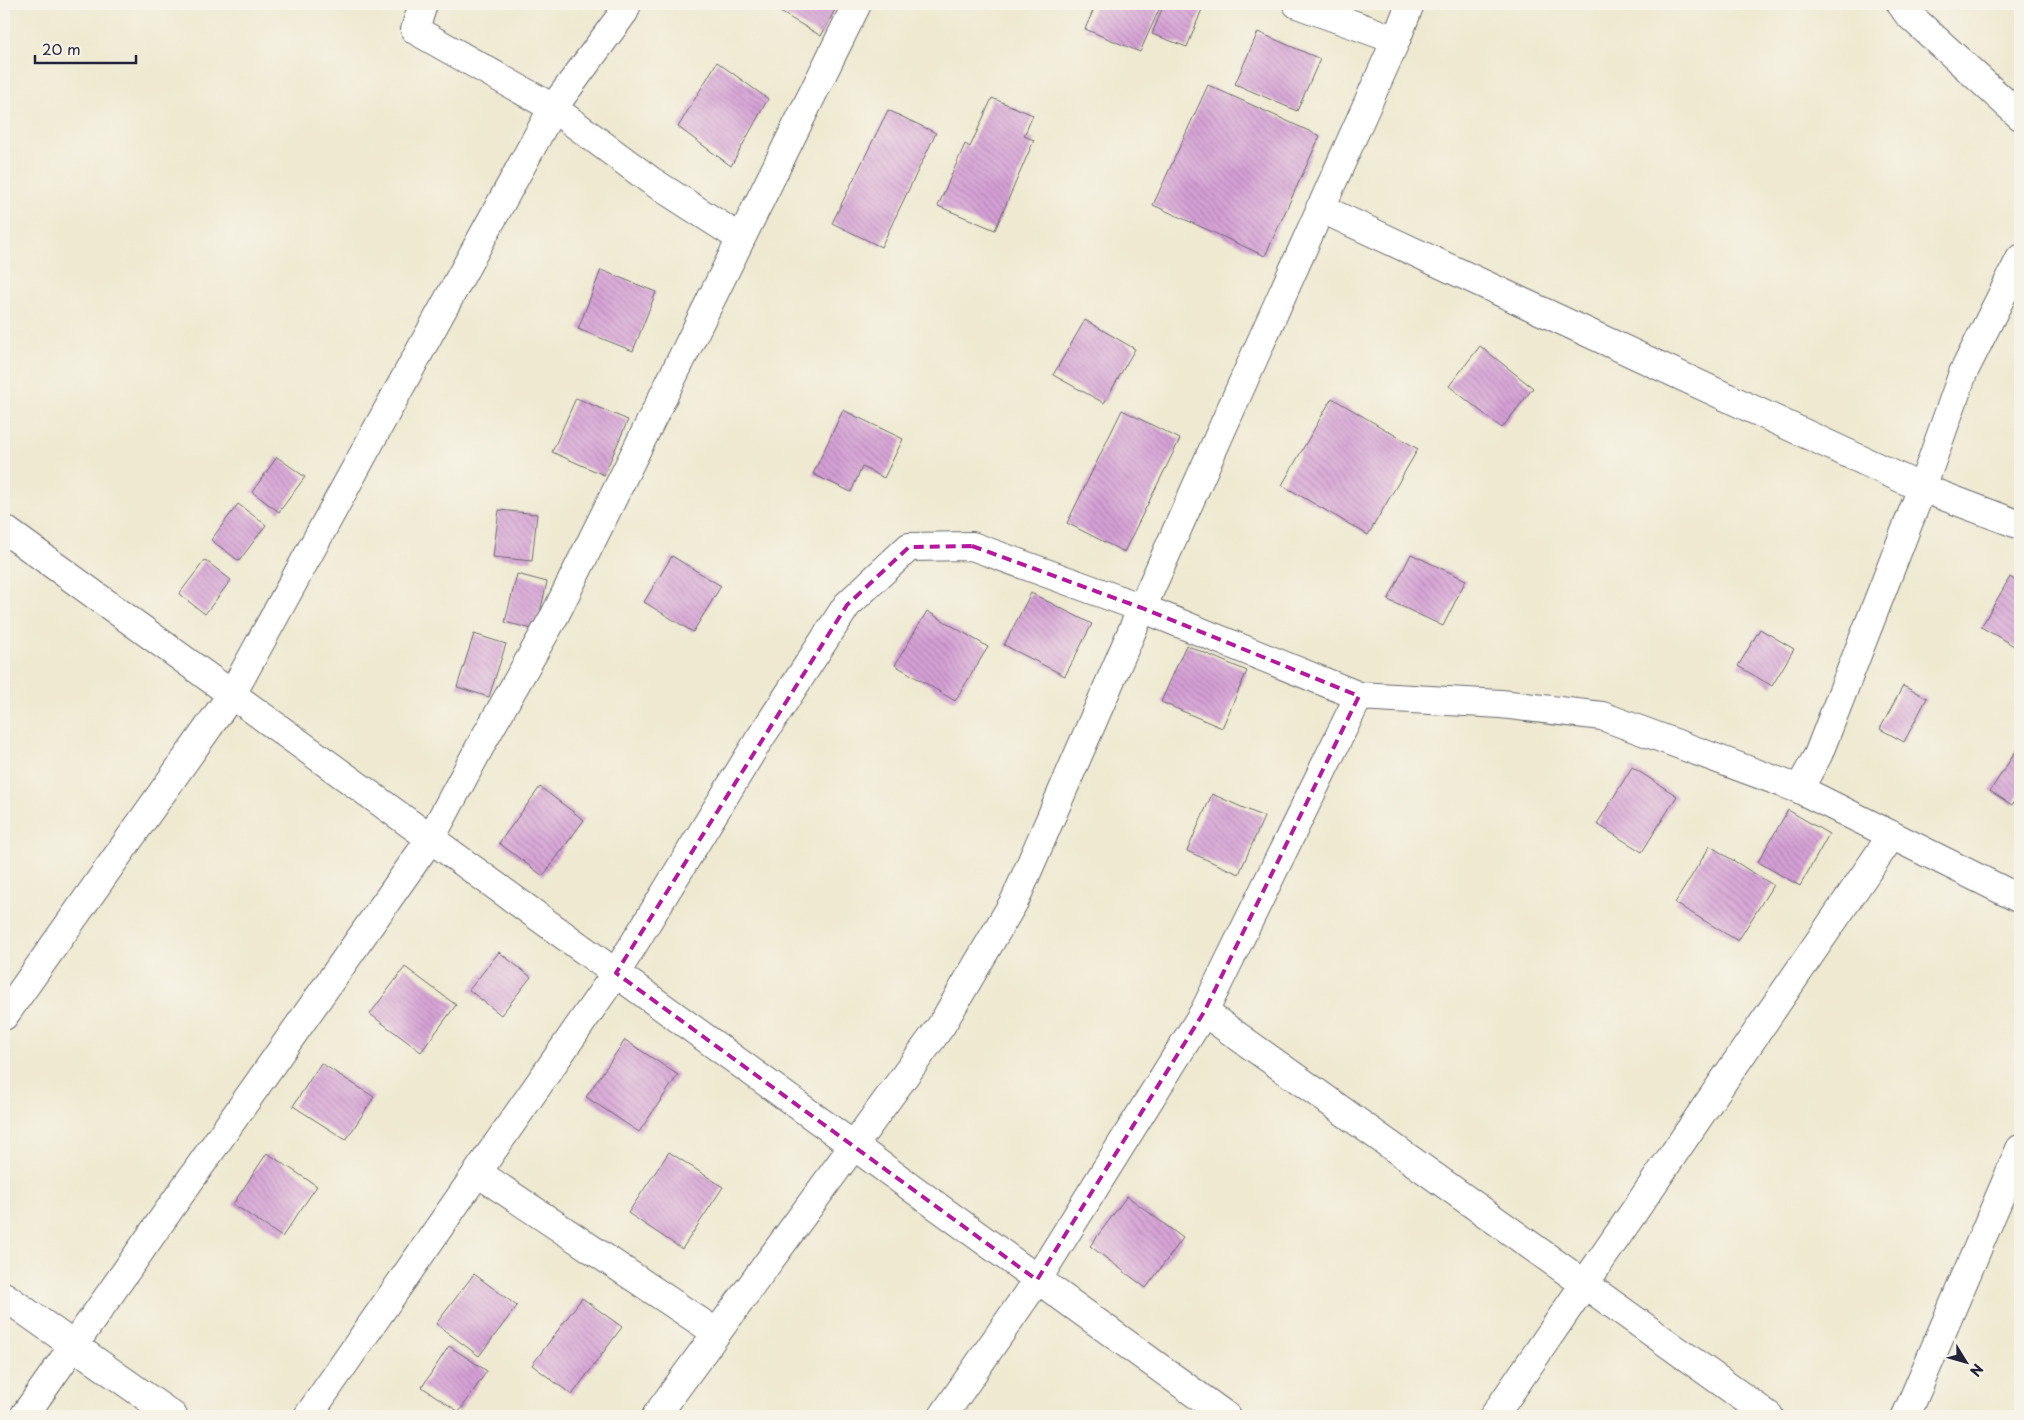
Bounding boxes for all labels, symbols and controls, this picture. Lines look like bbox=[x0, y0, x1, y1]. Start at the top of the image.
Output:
scale bar bbox=[35, 32, 136, 64]
text: 20 m bbox=[42, 37, 81, 60]
north arrow bbox=[1942, 1338, 1992, 1388]
text: N bbox=[1965, 1359, 1989, 1381]

